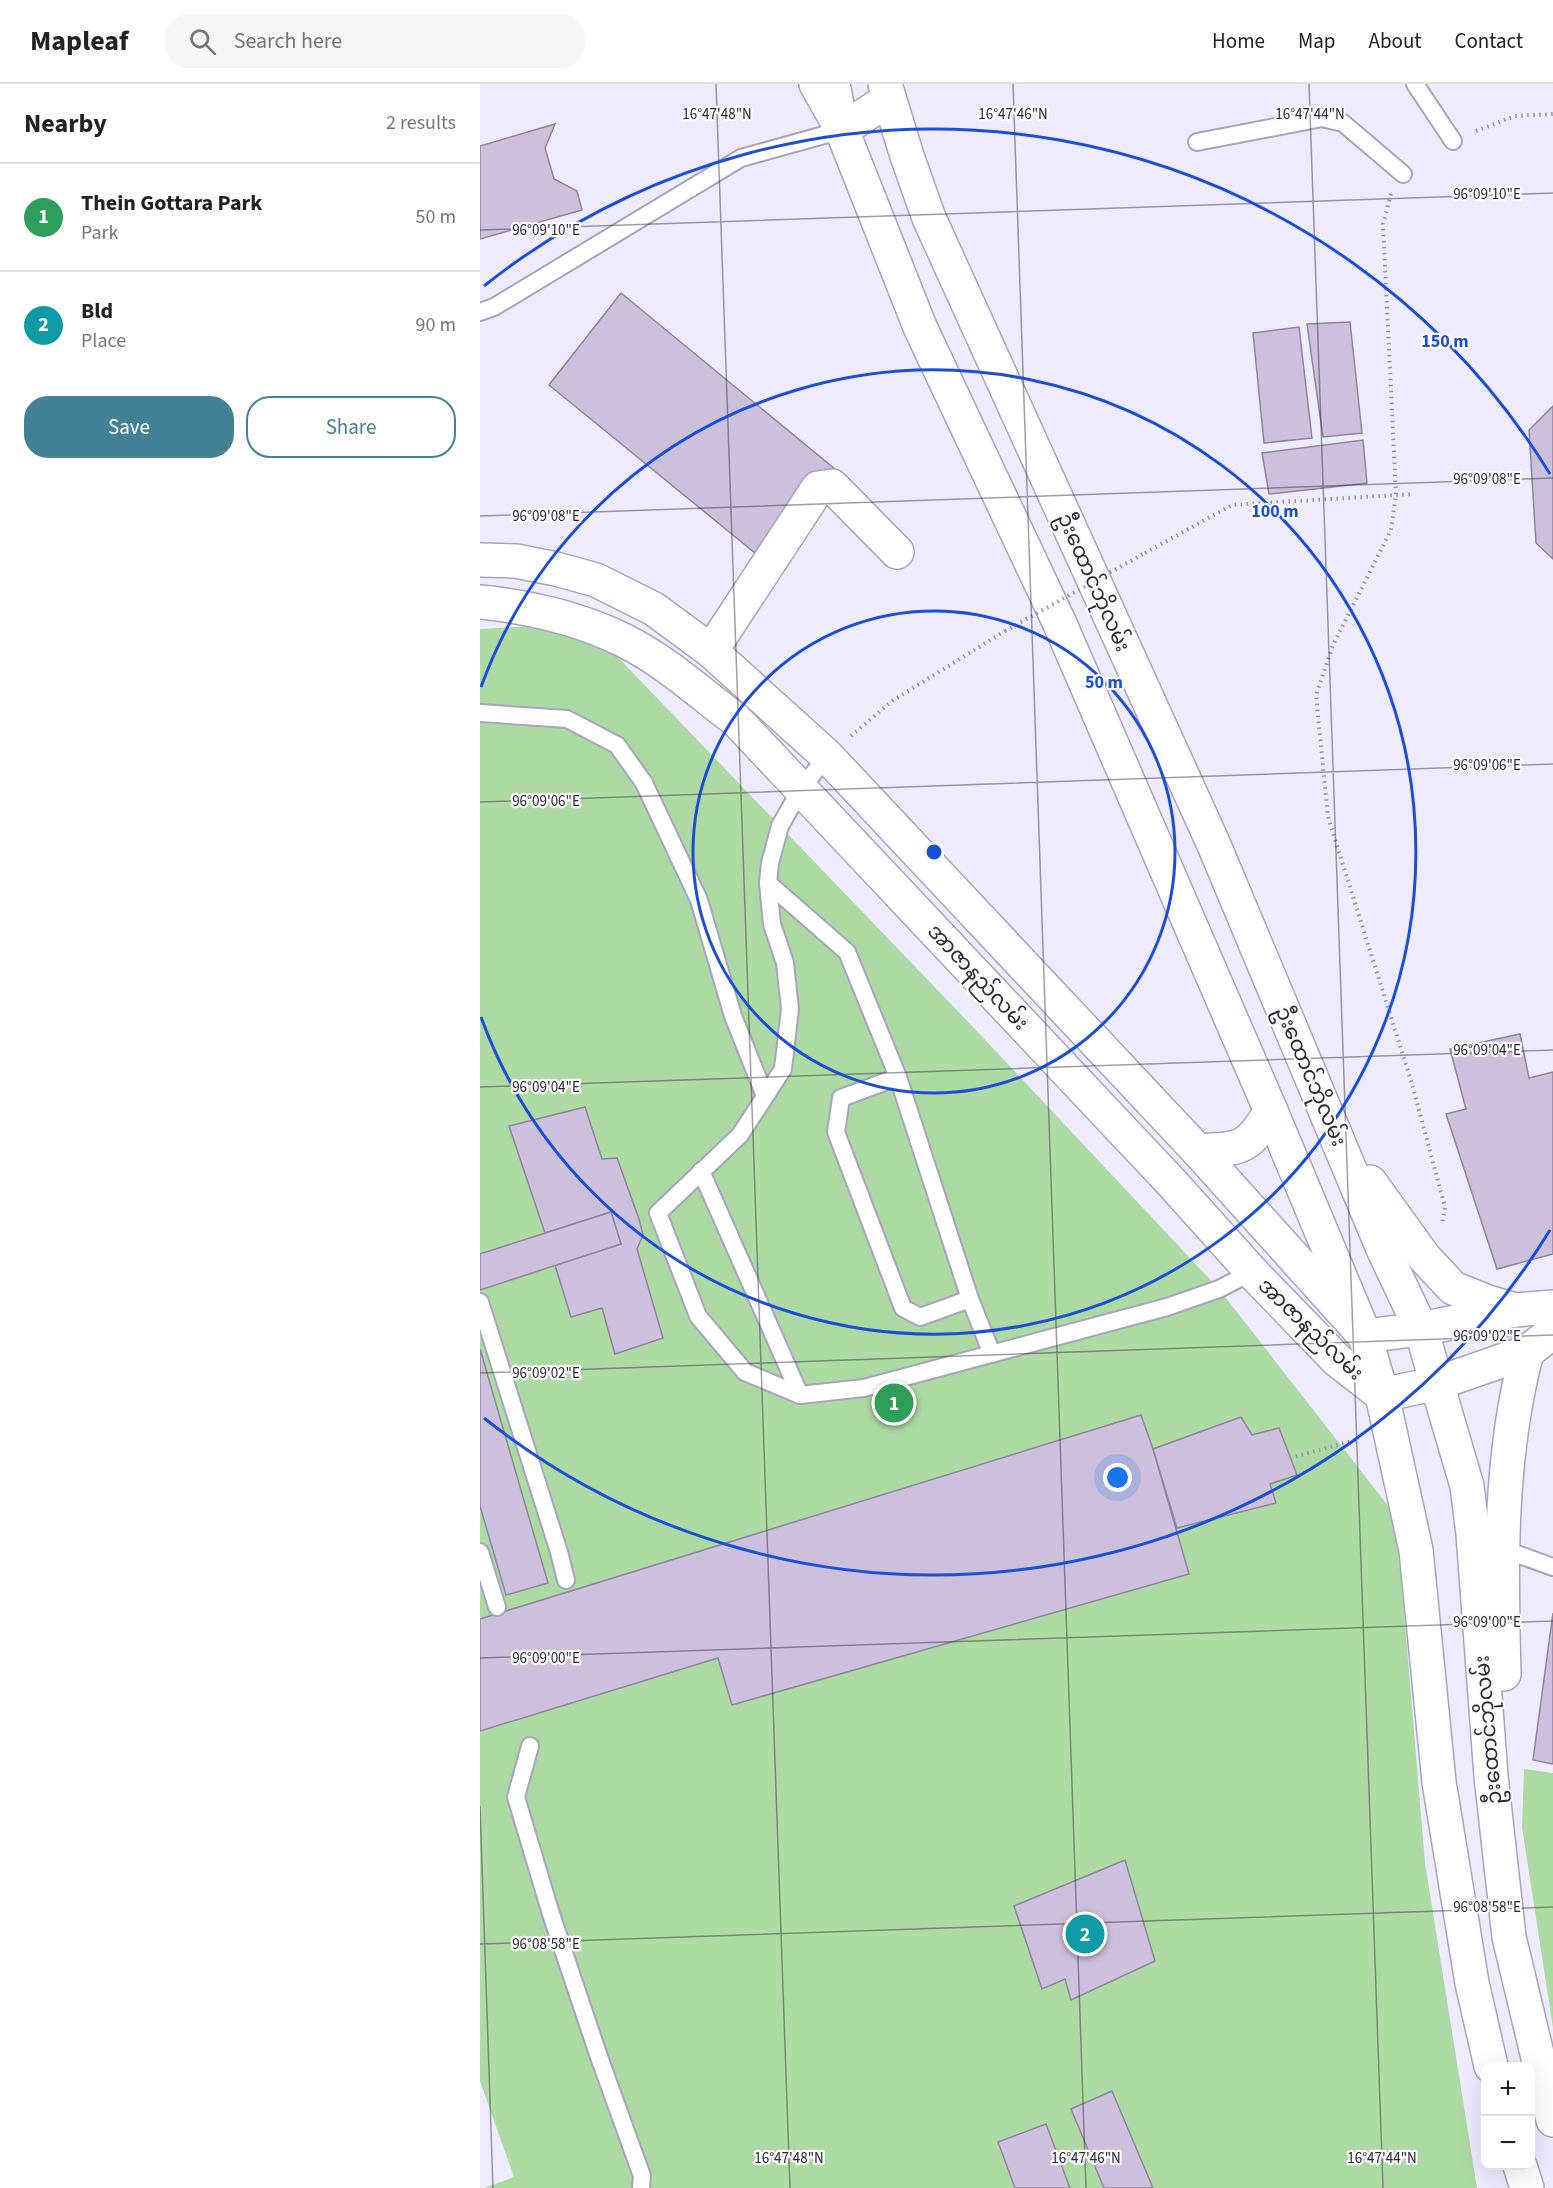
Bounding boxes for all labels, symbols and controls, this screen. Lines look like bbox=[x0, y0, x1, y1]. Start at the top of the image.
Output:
search box bbox=[165, 14, 585, 68]
text: Mapleaf bbox=[30, 21, 129, 61]
icon: search bbox=[186, 25, 219, 58]
text: Search here bbox=[234, 25, 342, 57]
text: Home bbox=[1212, 26, 1265, 56]
text: Map bbox=[1298, 26, 1336, 56]
text: About bbox=[1369, 26, 1421, 56]
text: Contact bbox=[1454, 26, 1523, 56]
text: 16°47'48"N bbox=[682, 104, 752, 125]
text: 16°47'46"N bbox=[978, 104, 1048, 125]
text: 16°47'44"N bbox=[1275, 104, 1345, 125]
text: Nearby bbox=[24, 105, 107, 142]
text: 2 results bbox=[386, 109, 456, 137]
text: 96°09'10"E bbox=[1453, 184, 1521, 205]
text: Thein Gottara Park bbox=[81, 187, 262, 219]
text: 1 bbox=[38, 203, 49, 231]
text: 50 m bbox=[416, 203, 456, 231]
text: Park bbox=[81, 219, 118, 247]
text: 96°09'10"E bbox=[512, 220, 580, 241]
text: Bld bbox=[81, 295, 113, 327]
text: 2 bbox=[38, 311, 49, 339]
text: 90 m bbox=[416, 311, 456, 339]
text: Place bbox=[81, 327, 126, 355]
text: 150 m bbox=[1421, 329, 1469, 354]
button: Save bbox=[24, 396, 234, 458]
button: Share bbox=[246, 396, 456, 458]
text: 96°09'08"E bbox=[1453, 469, 1521, 490]
text: 100 m bbox=[1251, 499, 1299, 524]
text: 96°09'08"E bbox=[512, 506, 580, 527]
street label: ဦးထောင်ဘိုလမ်း bbox=[1048, 507, 1139, 657]
text: 50 m bbox=[1085, 670, 1123, 695]
text: 96°09'06"E bbox=[1453, 755, 1521, 776]
text: 96°09'06"E bbox=[512, 791, 580, 812]
centre of rings bbox=[924, 842, 944, 862]
street label: အာဇာနည်လမ်း bbox=[919, 916, 1036, 1038]
street label: ဦးထောင်ဘိုလမ်း bbox=[1266, 1001, 1355, 1152]
text: 96°09'04"E bbox=[1453, 1040, 1521, 1061]
text: 96°09'04"E bbox=[512, 1077, 580, 1098]
street label: အာဇာနည်လမ်း bbox=[1250, 1270, 1371, 1389]
text: 96°09'02"E bbox=[1453, 1326, 1521, 1347]
text: 96°09'02"E bbox=[512, 1363, 580, 1384]
pin: 1 bbox=[874, 1380, 914, 1426]
your location bbox=[1103, 1463, 1132, 1492]
text: 96°09'00"E bbox=[1453, 1612, 1521, 1633]
text: 96°09'00"E bbox=[512, 1648, 580, 1669]
street label: ဦးထောင်ဘိုလမ်း bbox=[1466, 1654, 1511, 1806]
text: 96°08'58"E bbox=[1453, 1897, 1521, 1918]
pin: 2 bbox=[1066, 1912, 1104, 1956]
text: 96°08'58"E bbox=[512, 1934, 580, 1955]
map controls bbox=[1481, 2062, 1535, 2170]
button: + bbox=[1481, 2062, 1535, 2116]
button: − bbox=[1481, 2116, 1535, 2170]
text: 16°47'48"N bbox=[754, 2148, 824, 2169]
text: 16°47'46"N bbox=[1051, 2148, 1121, 2169]
text: 16°47'44"N bbox=[1347, 2148, 1417, 2169]

